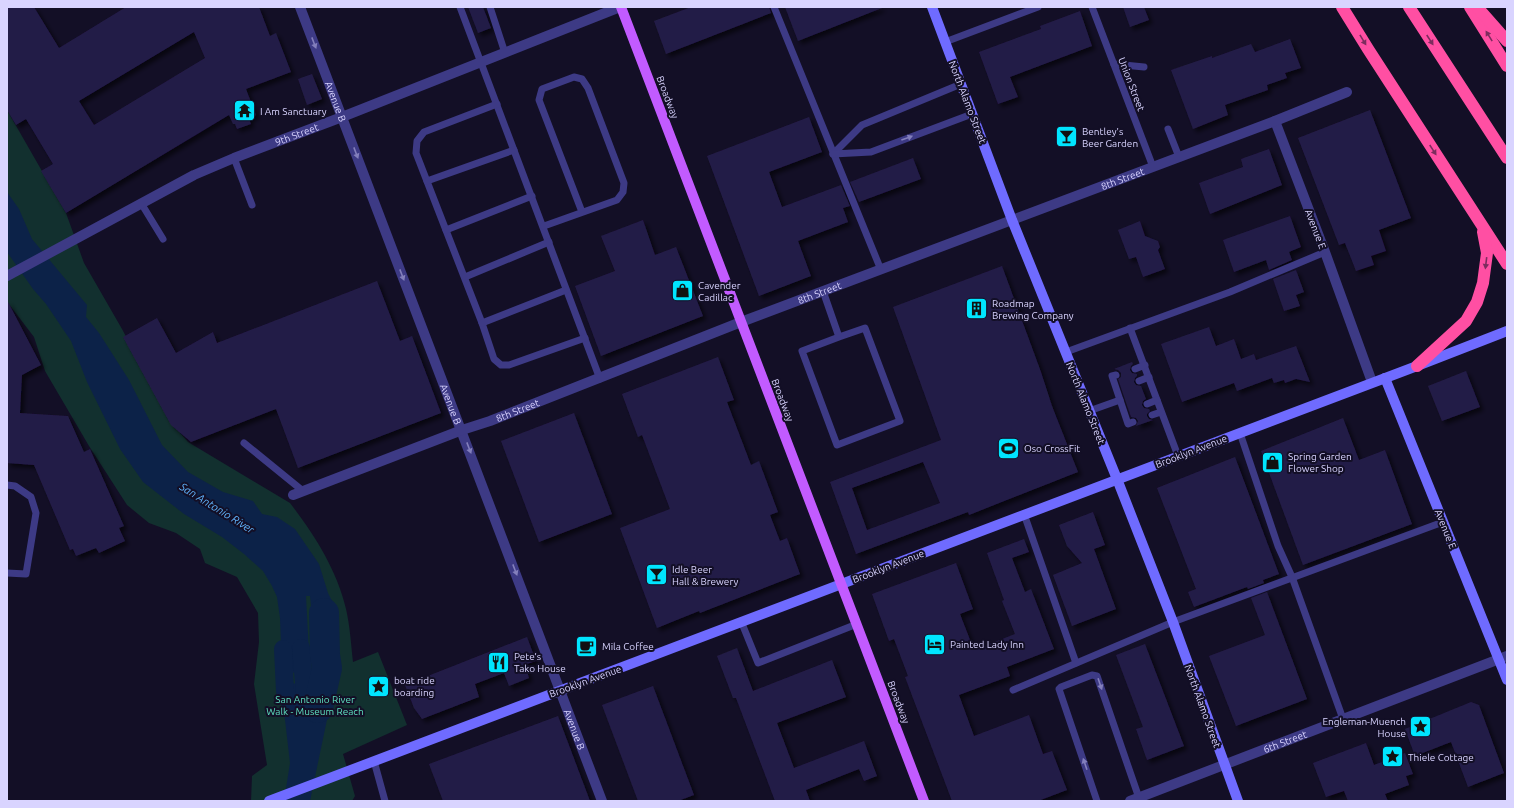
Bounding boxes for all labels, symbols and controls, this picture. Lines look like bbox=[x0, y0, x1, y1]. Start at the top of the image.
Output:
one-way arrow bbox=[1485, 31, 1492, 42]
one-way arrow bbox=[1359, 34, 1366, 46]
one-way arrow bbox=[1426, 34, 1434, 45]
one-way arrow bbox=[311, 38, 317, 50]
street label: Union Street bbox=[1116, 56, 1147, 113]
street label: North Alamo Street bbox=[947, 59, 988, 145]
street label: Broadway bbox=[654, 74, 681, 120]
street label: Avenue B bbox=[323, 80, 348, 123]
temple icon: I Am Sanctuary bbox=[232, 98, 258, 124]
place label: I Am Sanctuary bbox=[260, 106, 327, 117]
street label: 9th Street bbox=[274, 121, 320, 148]
bar icon: Bentley's Beer Garden bbox=[1053, 124, 1079, 150]
place label: Bentley's Beer Garden bbox=[1082, 126, 1138, 149]
one-way arrow bbox=[902, 135, 914, 141]
one-way arrow bbox=[1429, 144, 1437, 155]
one-way arrow bbox=[354, 148, 360, 160]
street label: 8th Street bbox=[1099, 166, 1146, 192]
street label: Avenue E bbox=[1303, 208, 1328, 251]
one-way arrow bbox=[1483, 257, 1489, 269]
one-way arrow bbox=[400, 269, 406, 281]
shop icon: Cavender Cadillac bbox=[669, 278, 695, 304]
place label: Cavender Cadillac bbox=[698, 280, 741, 303]
street label: 8th Street bbox=[796, 280, 843, 306]
building icon: Roadmap Brewing Company bbox=[963, 296, 989, 322]
place label: Roadmap Brewing Company bbox=[992, 298, 1074, 321]
street label: North Alamo Street bbox=[1064, 360, 1107, 446]
street label: Broadway bbox=[769, 377, 796, 423]
street label: Avenue B bbox=[438, 383, 463, 426]
street label: 8th Street bbox=[494, 397, 541, 424]
street label: Brooklyn Avenue bbox=[1154, 433, 1229, 470]
sports icon: Oso CrossFit bbox=[996, 435, 1022, 461]
one-way arrow bbox=[466, 443, 472, 455]
place label: Oso CrossFit bbox=[1024, 443, 1080, 454]
shop icon: Spring Garden Flower Shop bbox=[1259, 449, 1285, 475]
place label: Spring Garden Flower Shop bbox=[1288, 451, 1352, 474]
water label: San Antonio River bbox=[177, 480, 257, 536]
street label: Avenue E bbox=[1433, 508, 1459, 551]
street label: Brooklyn Avenue bbox=[851, 548, 926, 585]
bar icon: Idle Beer Hall & Brewery bbox=[643, 562, 669, 588]
one-way arrow bbox=[513, 564, 519, 576]
place label: Idle Beer Hall & Brewery bbox=[672, 564, 738, 587]
hotel icon: Painted Lady Inn bbox=[921, 631, 947, 657]
cafe icon: Mila Coffee bbox=[574, 633, 600, 659]
place label: Painted Lady Inn bbox=[950, 639, 1024, 650]
place label: Mila Coffee bbox=[602, 641, 654, 652]
restaurant icon: Pete’s Tako House bbox=[486, 649, 512, 675]
place label: Pete’s Tako House bbox=[514, 651, 566, 674]
street label: Brooklyn Avenue bbox=[548, 663, 623, 700]
street label: North Alamo Street bbox=[1182, 663, 1223, 749]
place icon: boat ride boarding bbox=[366, 673, 392, 699]
place label: boat ride boarding bbox=[394, 675, 435, 698]
street label: Broadway bbox=[885, 679, 912, 725]
one-way arrow bbox=[1097, 679, 1103, 691]
park label: San Antonio River Walk - Museum Reach bbox=[266, 694, 364, 717]
street label: Avenue B bbox=[562, 708, 587, 751]
place icon: Engleman-Muench House bbox=[1408, 714, 1434, 740]
place label: Engleman-Muench House bbox=[1322, 716, 1406, 739]
street label: 6th Street bbox=[1262, 729, 1308, 755]
place icon: Thiele Cottage bbox=[1379, 744, 1405, 770]
place label: Thiele Cottage bbox=[1408, 752, 1474, 763]
one-way arrow bbox=[1082, 758, 1088, 770]

